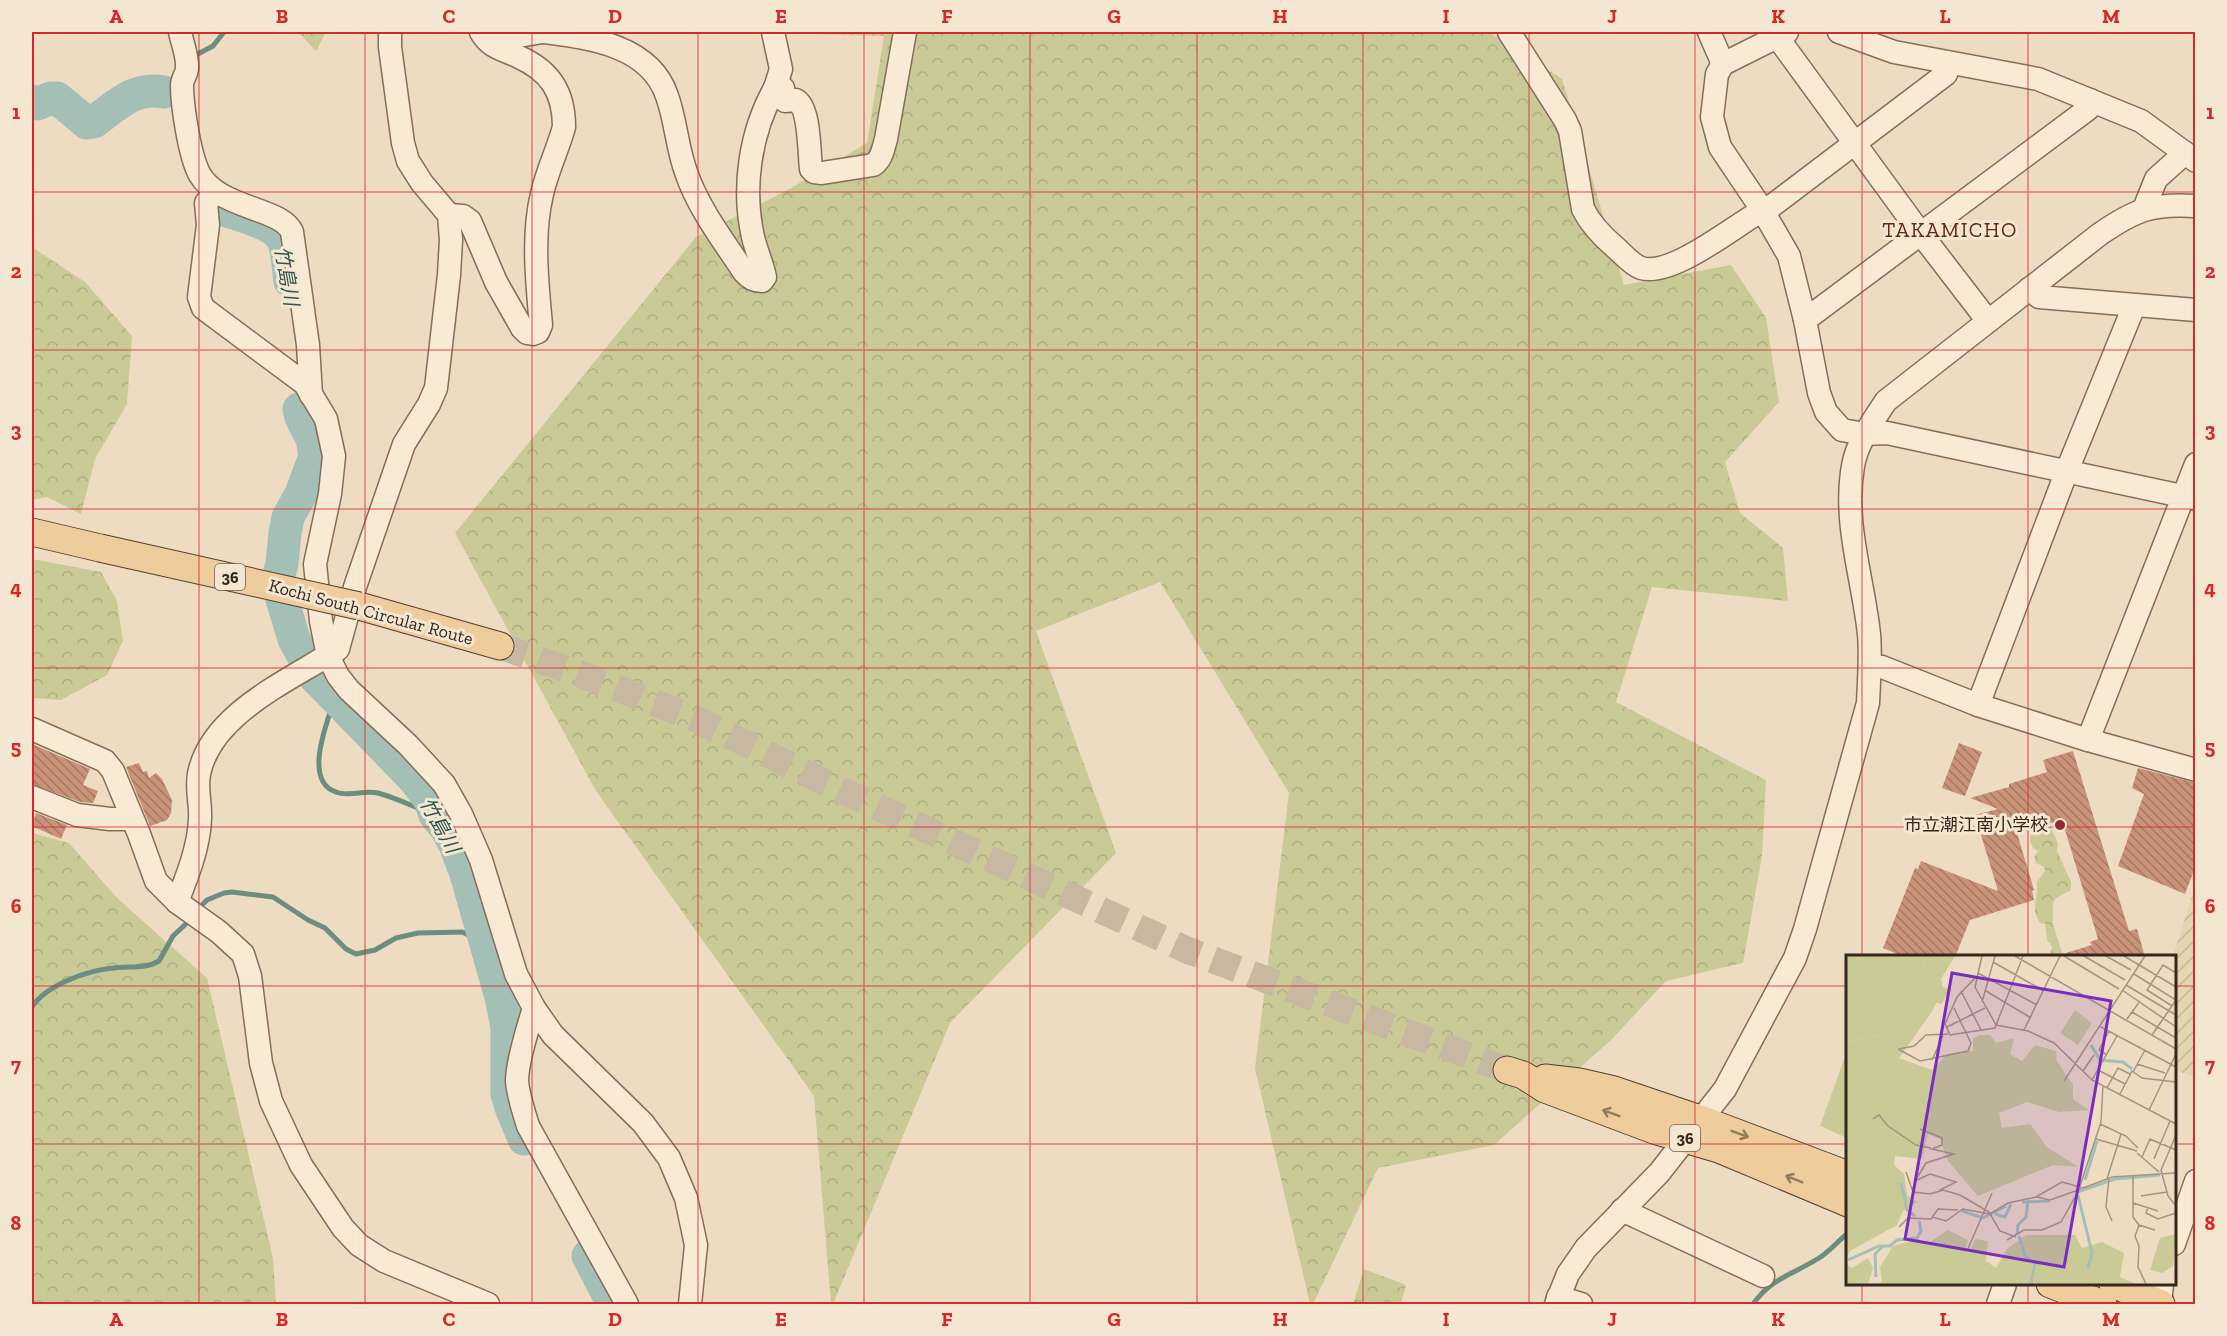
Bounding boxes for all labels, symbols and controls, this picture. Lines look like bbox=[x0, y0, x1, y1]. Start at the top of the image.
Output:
text: A bbox=[109, 4, 123, 28]
text: B bbox=[276, 4, 288, 28]
text: C bbox=[443, 4, 456, 28]
text: D bbox=[608, 4, 622, 28]
text: E bbox=[775, 4, 787, 28]
text: F bbox=[941, 4, 953, 28]
text: G bbox=[1107, 4, 1121, 28]
text: H bbox=[1272, 4, 1288, 28]
text: I bbox=[1442, 4, 1450, 28]
text: J bbox=[1607, 4, 1617, 28]
text: K bbox=[1771, 4, 1785, 28]
text: L bbox=[1939, 4, 1951, 28]
text: M bbox=[2102, 4, 2120, 28]
text: 1 bbox=[12, 100, 20, 124]
text: 1 bbox=[2206, 100, 2214, 124]
district label: TAKAMICHO bbox=[1882, 217, 2018, 242]
water label: 竹島川 bbox=[270, 244, 304, 310]
text: 2 bbox=[11, 259, 22, 283]
text: 2 bbox=[2205, 259, 2216, 283]
text: 3 bbox=[11, 418, 22, 442]
text: 3 bbox=[2205, 418, 2216, 442]
road number: 36 bbox=[215, 564, 245, 590]
street label: Kochi South Circular Route bbox=[267, 574, 475, 650]
text: 4 bbox=[10, 576, 22, 600]
text: 4 bbox=[2204, 576, 2216, 600]
text: 5 bbox=[11, 735, 21, 759]
text: 5 bbox=[2205, 735, 2215, 759]
water label: 竹島川 bbox=[415, 793, 466, 859]
place label: 市立潮江南小学校 bbox=[1904, 814, 2048, 836]
marker: 市立潮江南小学校 bbox=[2053, 818, 2067, 832]
text: 6 bbox=[11, 894, 22, 918]
text: 6 bbox=[2205, 894, 2216, 918]
inset map bbox=[1846, 955, 2176, 1285]
text: 7 bbox=[11, 1053, 21, 1077]
text: 7 bbox=[2205, 1053, 2215, 1077]
one-way arrow bbox=[1602, 1107, 1620, 1118]
road number: 36 bbox=[1670, 1125, 1700, 1151]
one-way arrow bbox=[1730, 1129, 1749, 1140]
one-way arrow bbox=[1785, 1173, 1804, 1184]
text: 8 bbox=[11, 1211, 22, 1235]
text: 8 bbox=[2205, 1211, 2216, 1235]
text: A bbox=[109, 1307, 123, 1331]
text: B bbox=[276, 1307, 288, 1331]
text: C bbox=[443, 1307, 456, 1331]
text: D bbox=[608, 1307, 622, 1331]
text: E bbox=[775, 1307, 787, 1331]
text: F bbox=[941, 1307, 953, 1331]
text: G bbox=[1107, 1307, 1121, 1331]
text: H bbox=[1272, 1307, 1288, 1331]
text: I bbox=[1442, 1307, 1450, 1331]
text: J bbox=[1607, 1307, 1617, 1331]
text: K bbox=[1771, 1307, 1785, 1331]
text: L bbox=[1939, 1307, 1951, 1331]
text: M bbox=[2102, 1307, 2120, 1331]

